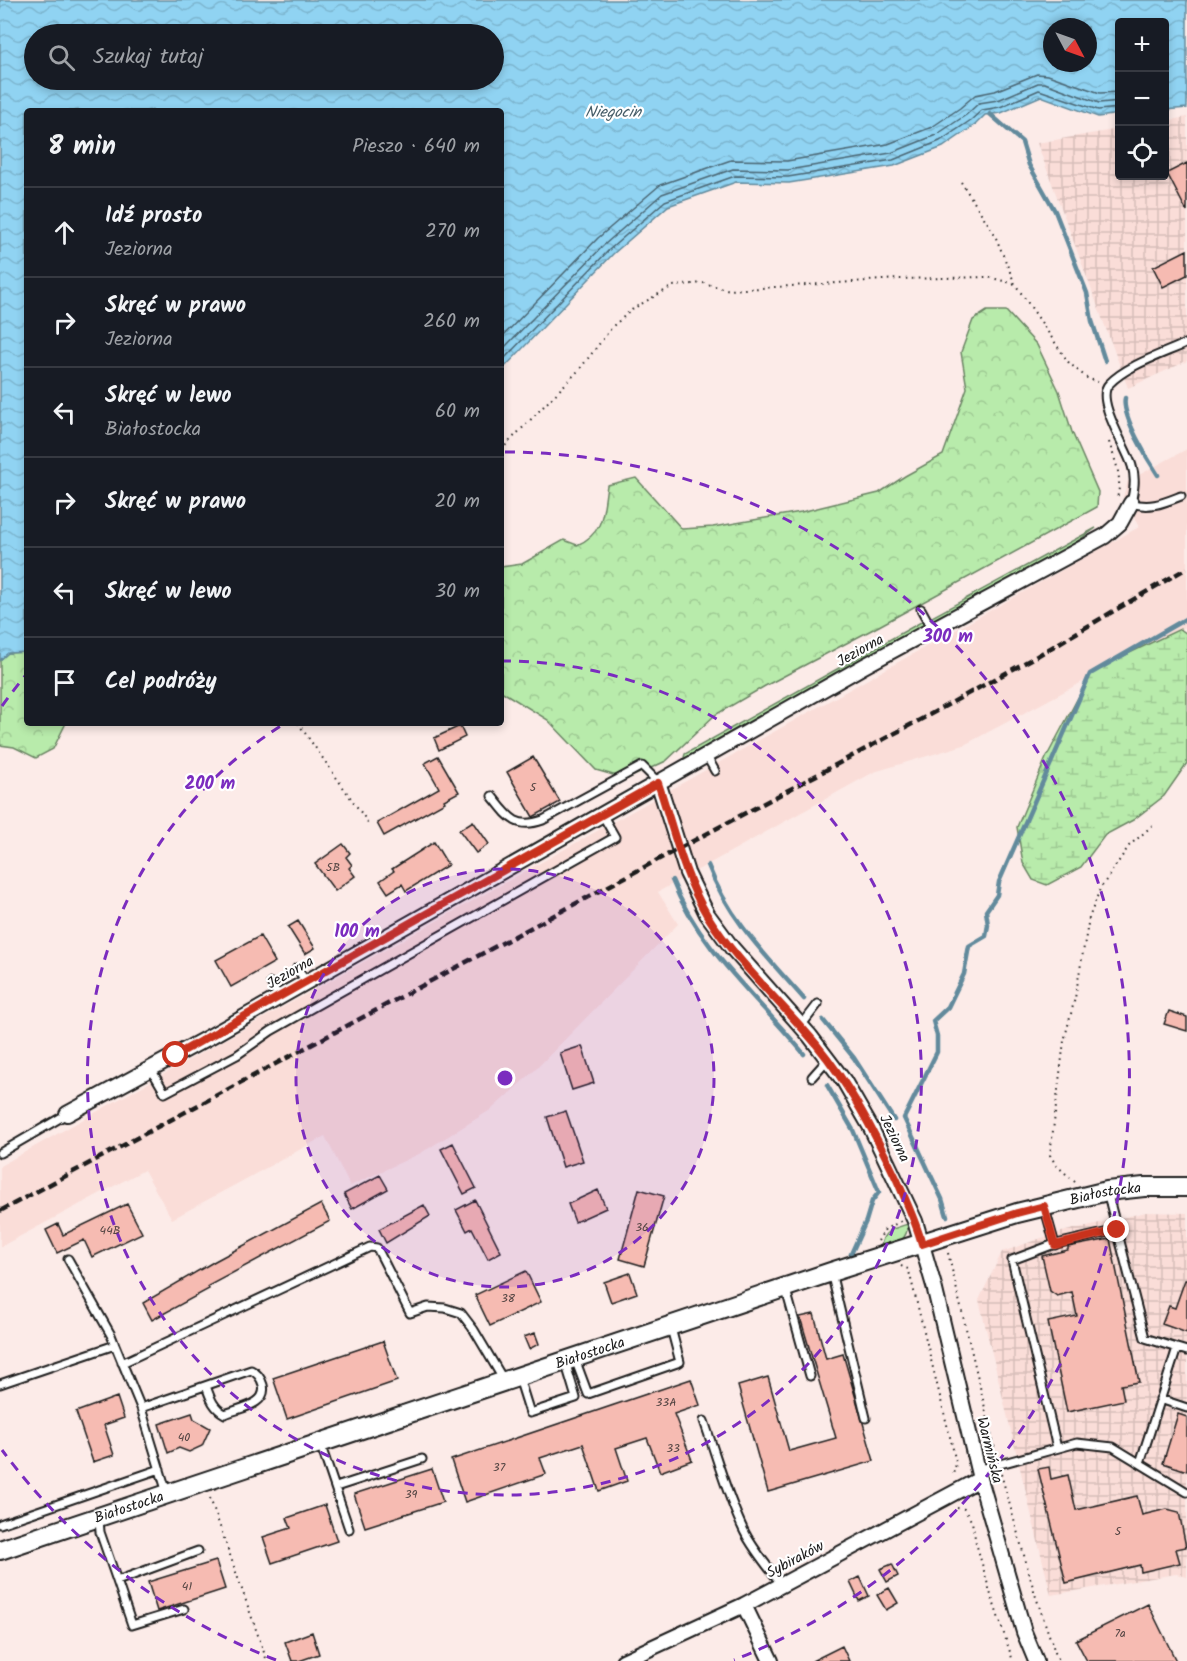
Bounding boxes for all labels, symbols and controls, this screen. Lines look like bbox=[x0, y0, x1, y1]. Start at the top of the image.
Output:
north arrow bbox=[1043, 18, 1097, 72]
map controls bbox=[1115, 18, 1169, 180]
button: + bbox=[1115, 18, 1169, 72]
search box bbox=[24, 24, 504, 90]
text: Szukaj tutaj bbox=[93, 40, 204, 75]
icon: search bbox=[45, 41, 78, 74]
button: − bbox=[1115, 72, 1169, 126]
water label: Niegocin bbox=[585, 100, 643, 125]
text: 8 min bbox=[48, 126, 116, 168]
button: locate bbox=[1115, 126, 1169, 180]
text: Pieszo · 640 m bbox=[352, 131, 480, 163]
text: Idź prosto bbox=[105, 199, 202, 234]
icon: ahead bbox=[48, 216, 81, 249]
text: 270 m bbox=[425, 216, 480, 248]
text: Jeziorna bbox=[105, 234, 173, 266]
text: Skręć w prawo bbox=[105, 289, 246, 324]
icon: right bbox=[48, 306, 81, 339]
text: 260 m bbox=[423, 306, 480, 338]
text: Jeziorna bbox=[105, 324, 173, 356]
text: Skręć w lewo bbox=[105, 379, 232, 414]
icon: left bbox=[48, 396, 81, 429]
text: 60 m bbox=[435, 396, 480, 428]
text: Białostocka bbox=[105, 414, 201, 446]
text: Skręć w prawo bbox=[105, 485, 246, 520]
icon: right bbox=[48, 486, 81, 519]
text: 20 m bbox=[434, 486, 480, 518]
text: Skręć w lewo bbox=[105, 575, 232, 610]
icon: left bbox=[48, 576, 81, 609]
text: 30 m bbox=[435, 576, 480, 608]
text: 300 m bbox=[922, 623, 973, 652]
street label: Jeziorna bbox=[832, 628, 888, 674]
text: Cel podróży bbox=[105, 665, 217, 700]
icon: arrive bbox=[48, 666, 81, 699]
text: 200 m bbox=[185, 770, 236, 799]
house number: 5 bbox=[530, 778, 538, 797]
house number: 5B bbox=[326, 858, 340, 877]
text: 100 m bbox=[334, 918, 380, 947]
street label: Jeziorna bbox=[263, 950, 318, 996]
route start bbox=[162, 1041, 188, 1067]
centre of rings bbox=[495, 1068, 515, 1088]
street label: Jeziorna bbox=[872, 1110, 916, 1166]
street label: Białostocka bbox=[1067, 1176, 1142, 1213]
route end bbox=[1103, 1216, 1129, 1242]
house number: 36 bbox=[635, 1218, 649, 1237]
house number: 44B bbox=[100, 1221, 120, 1240]
house number: 38 bbox=[501, 1289, 516, 1308]
street label: Białostocka bbox=[552, 1331, 628, 1376]
house number: 33A bbox=[655, 1393, 677, 1412]
street label: Warmińska bbox=[969, 1415, 1009, 1486]
house number: 40 bbox=[178, 1428, 190, 1447]
house number: 33 bbox=[666, 1439, 680, 1458]
house number: 37 bbox=[493, 1458, 506, 1477]
street label: Białostocka bbox=[91, 1485, 167, 1531]
house number: 39 bbox=[405, 1485, 417, 1504]
house number: 5 bbox=[1115, 1522, 1123, 1541]
street label: Sybiraków bbox=[762, 1534, 829, 1585]
house number: 41 bbox=[182, 1577, 192, 1596]
house number: 7a bbox=[1114, 1624, 1126, 1643]

